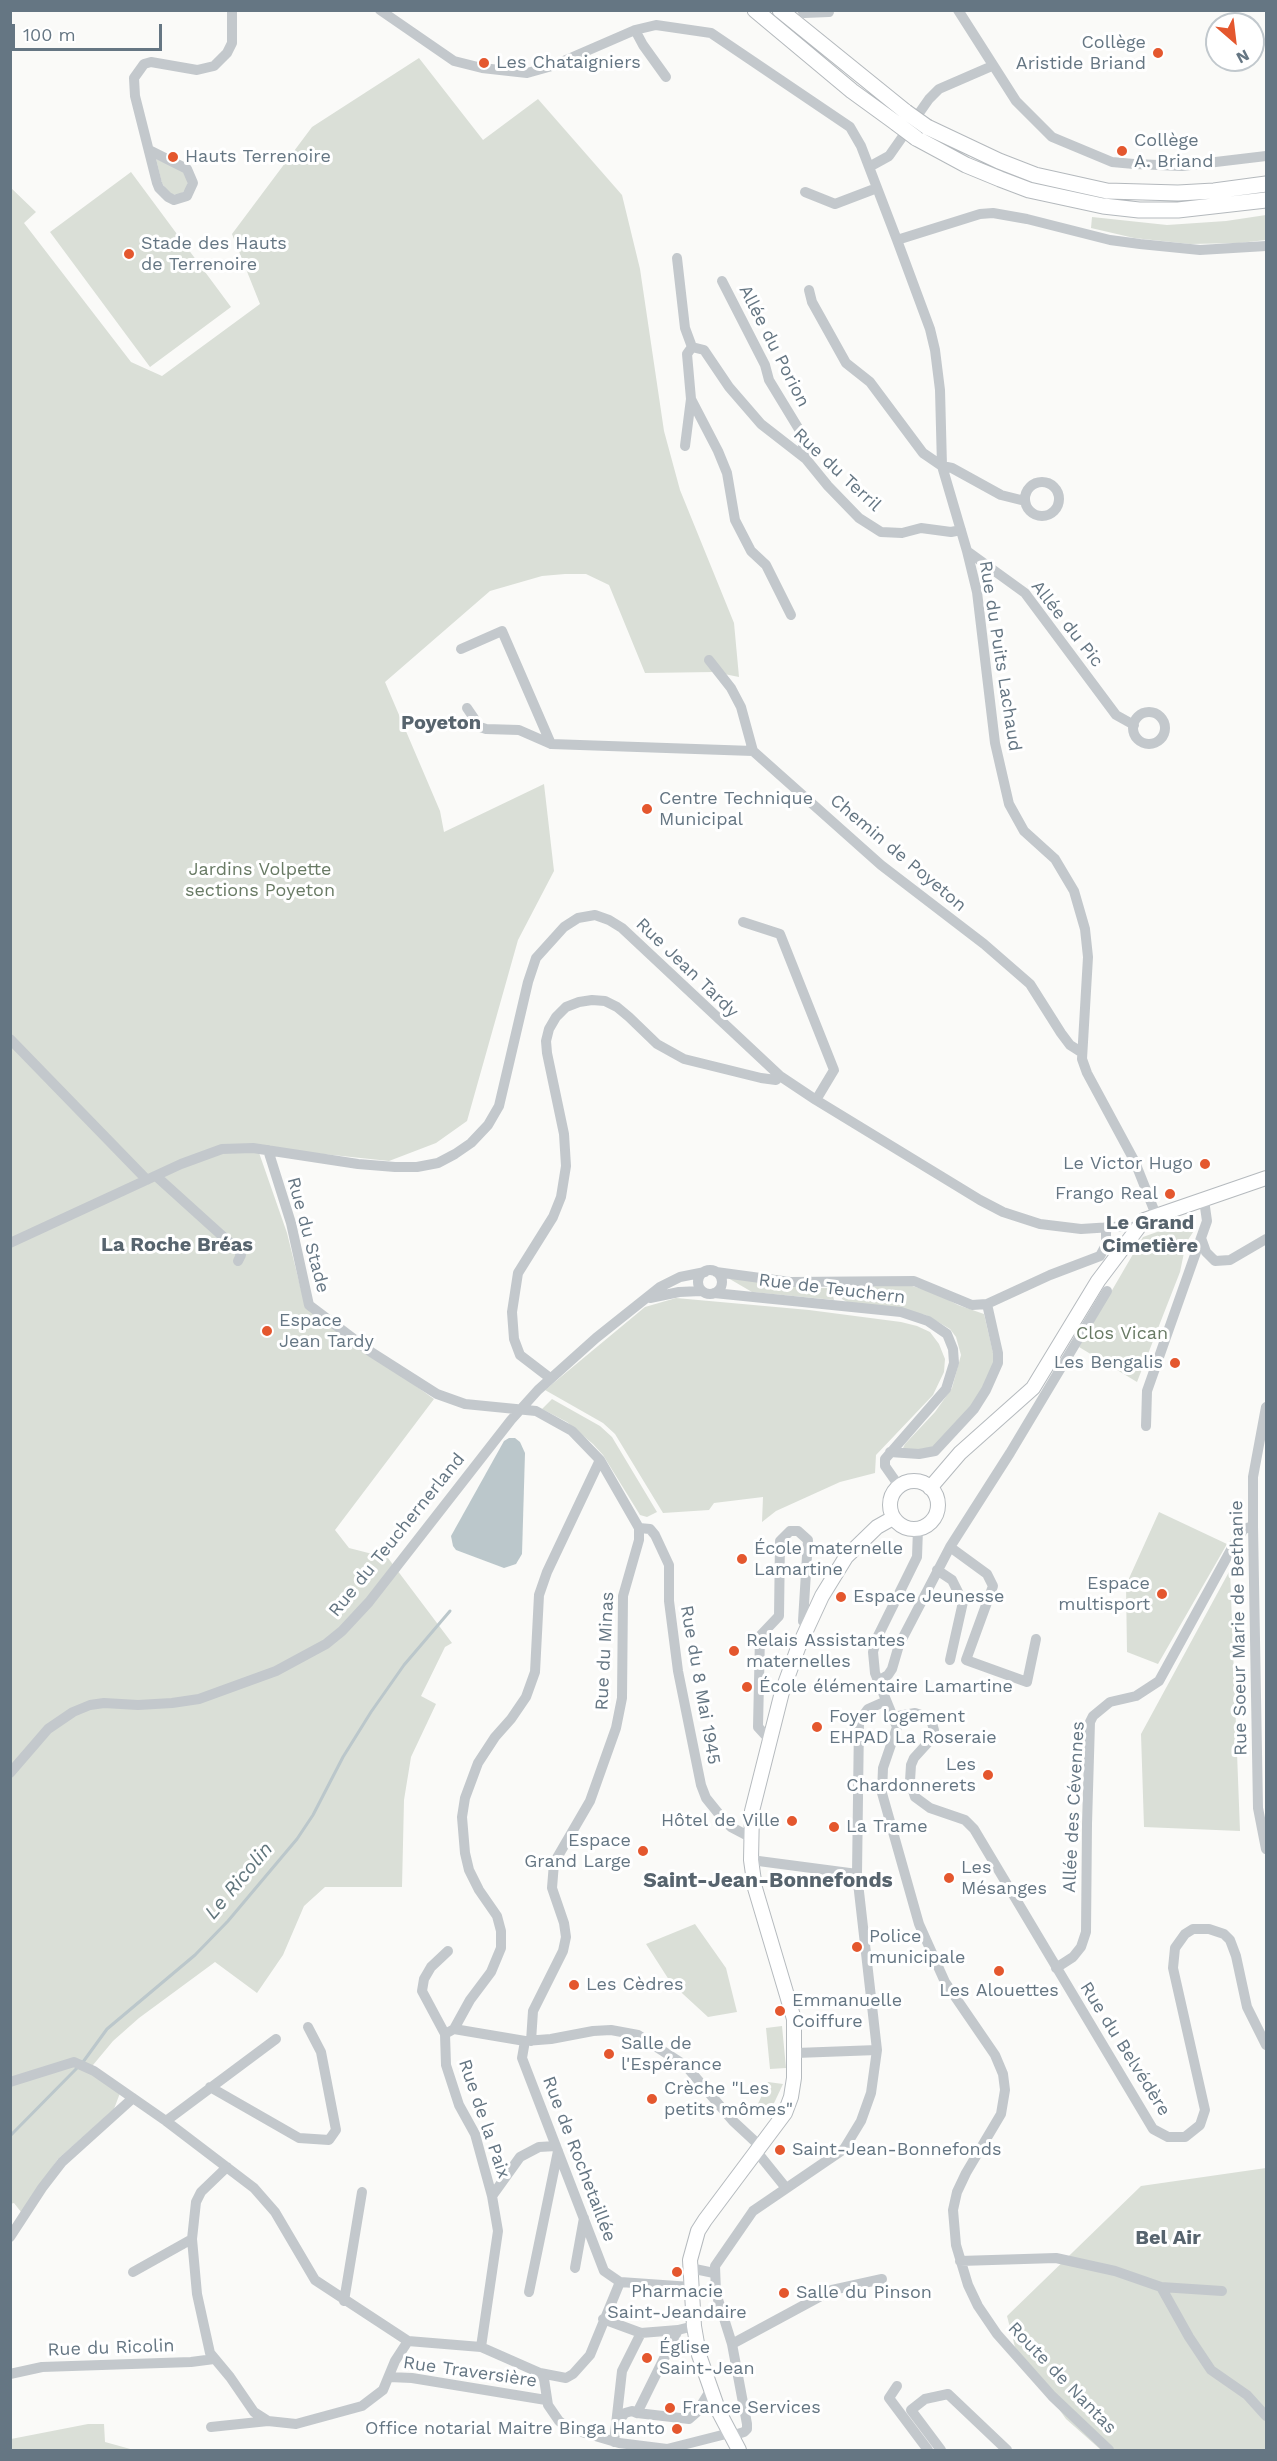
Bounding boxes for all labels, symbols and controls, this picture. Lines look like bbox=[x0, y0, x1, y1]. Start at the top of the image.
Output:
scale bar bbox=[15, 12, 165, 50]
north arrow bbox=[1205, 12, 1265, 72]
text: 100 m bbox=[23, 24, 76, 45]
place label: Collège Aristide Briand bbox=[1016, 32, 1146, 74]
text: N bbox=[1233, 45, 1252, 68]
marker: Collège Aristide Briand bbox=[1151, 46, 1165, 60]
place label: Les Chataigniers bbox=[496, 52, 641, 74]
marker: Les Chataigniers bbox=[477, 56, 491, 70]
place label: Collège A. Briand bbox=[1134, 130, 1213, 172]
marker: Collège A. Briand bbox=[1115, 144, 1129, 158]
place label: Hauts Terrenoire bbox=[185, 146, 331, 168]
marker: Hauts Terrenoire bbox=[166, 150, 180, 164]
place label: Stade des Hauts de Terrenoire bbox=[141, 233, 287, 276]
marker: Stade des Hauts de Terrenoire bbox=[122, 247, 136, 261]
street label: Allée du Porion bbox=[734, 281, 814, 411]
street label: Rue du Terril bbox=[789, 424, 885, 516]
street label: Rue du Puits Lachaud bbox=[974, 559, 1026, 753]
street label: Allée du Pic bbox=[1026, 576, 1108, 672]
district label: Poyeton bbox=[401, 711, 481, 735]
place label: Centre Technique Municipal bbox=[659, 788, 813, 830]
street label: Chemin de Poyeton bbox=[826, 790, 970, 916]
marker: Centre Technique Municipal bbox=[640, 802, 654, 816]
park label: Jardins Volpette sections Poyeton bbox=[185, 859, 335, 902]
street label: Rue Jean Tardy bbox=[631, 914, 743, 1022]
place label: Le Victor Hugo bbox=[1063, 1153, 1193, 1175]
marker: Le Victor Hugo bbox=[1198, 1157, 1212, 1171]
street label: Rue du Stade bbox=[282, 1175, 334, 1295]
place label: Frango Real bbox=[1055, 1183, 1158, 1205]
marker: Frango Real bbox=[1163, 1187, 1177, 1201]
district label: Le Grand Cimetière bbox=[1102, 1211, 1198, 1258]
district label: La Roche Bréas bbox=[101, 1233, 253, 1257]
street label: Rue de Teuchern bbox=[757, 1269, 907, 1309]
place label: Espace Jean Tardy bbox=[279, 1310, 374, 1352]
park label: Clos Vican bbox=[1076, 1323, 1168, 1345]
marker: Espace Jean Tardy bbox=[260, 1324, 274, 1338]
place label: Les Bengalis bbox=[1054, 1352, 1163, 1374]
marker: Les Bengalis bbox=[1168, 1356, 1182, 1370]
street label: Rue du Teuchernerland bbox=[324, 1449, 470, 1621]
street label: Rue Soeur Marie de Bethanie bbox=[1226, 1500, 1252, 1756]
place label: École maternelle Lamartine bbox=[754, 1538, 903, 1580]
marker: École maternelle Lamartine bbox=[735, 1552, 749, 1566]
place label: Espace multisport bbox=[1058, 1573, 1150, 1616]
place label: Espace Jeunesse bbox=[853, 1586, 1004, 1608]
marker: Espace multisport bbox=[1155, 1587, 1169, 1601]
marker: Espace Jeunesse bbox=[834, 1590, 848, 1604]
street label: Rue du Minas bbox=[591, 1591, 619, 1711]
street label: Rue du 8 Mai 1945 bbox=[675, 1604, 725, 1766]
place label: Relais Assistantes maternelles bbox=[746, 1630, 905, 1672]
marker: Relais Assistantes maternelles bbox=[727, 1644, 741, 1658]
place label: École élémentaire Lamartine bbox=[759, 1676, 1013, 1698]
marker: École élémentaire Lamartine bbox=[740, 1680, 754, 1694]
place label: Foyer logement EHPAD La Roseraie bbox=[829, 1706, 997, 1748]
marker: Foyer logement EHPAD La Roseraie bbox=[810, 1720, 824, 1734]
street label: Allée des Cévennes bbox=[1059, 1721, 1089, 1893]
place label: Les Chardonnerets bbox=[846, 1754, 976, 1796]
marker: Les Chardonnerets bbox=[981, 1768, 995, 1782]
place label: Hôtel de Ville bbox=[661, 1810, 780, 1832]
marker: Hôtel de Ville bbox=[785, 1814, 799, 1828]
place label: La Trame bbox=[846, 1816, 928, 1838]
marker: La Trame bbox=[827, 1820, 841, 1834]
place label: Espace Grand Large bbox=[524, 1830, 631, 1872]
water label: Le Ricolin bbox=[200, 1838, 278, 1924]
marker: Espace Grand Large bbox=[636, 1844, 650, 1858]
place label: Les Mésanges bbox=[961, 1857, 1047, 1900]
district label: Saint-Jean-Bonnefonds bbox=[643, 1868, 893, 1894]
marker: Les Mésanges bbox=[942, 1871, 956, 1885]
place label: Police municipale bbox=[869, 1926, 965, 1968]
marker: Police municipale bbox=[850, 1940, 864, 1954]
marker: Les Alouettes bbox=[992, 1964, 1006, 1978]
place label: Les Cèdres bbox=[586, 1974, 683, 1996]
marker: Les Cèdres bbox=[567, 1978, 581, 1992]
street label: Rue du Belvédère bbox=[1075, 1978, 1175, 2120]
place label: Les Alouettes bbox=[939, 1980, 1059, 2002]
place label: Emmanuelle Coiffure bbox=[792, 1990, 902, 2032]
marker: Emmanuelle Coiffure bbox=[773, 2004, 787, 2018]
place label: Salle de l'Espérance bbox=[621, 2033, 722, 2076]
marker: Salle de l'Espérance bbox=[602, 2047, 616, 2061]
street label: Rue de la Paix bbox=[454, 2057, 514, 2181]
street label: Rue de Rochetaillée bbox=[538, 2073, 620, 2245]
place label: Crèche "Les petits mômes" bbox=[664, 2078, 793, 2120]
marker: Crèche "Les petits mômes" bbox=[645, 2092, 659, 2106]
place label: Saint-Jean-Bonnefonds bbox=[792, 2139, 1001, 2161]
marker: Saint-Jean-Bonnefonds bbox=[773, 2143, 787, 2157]
district label: Bel Air bbox=[1135, 2226, 1201, 2250]
marker: Pharmacie Saint-Jeandaire bbox=[670, 2265, 684, 2279]
place label: Pharmacie Saint-Jeandaire bbox=[607, 2281, 747, 2324]
place label: Salle du Pinson bbox=[796, 2282, 932, 2304]
marker: Salle du Pinson bbox=[777, 2286, 791, 2300]
street label: Route de Nantas bbox=[1003, 2318, 1121, 2438]
street label: Rue du Ricolin bbox=[47, 2335, 175, 2361]
place label: Église Saint-Jean bbox=[659, 2337, 755, 2380]
marker: Église Saint-Jean bbox=[640, 2351, 654, 2365]
street label: Rue Traversière bbox=[402, 2352, 538, 2392]
place label: France Services bbox=[682, 2397, 821, 2419]
marker: France Services bbox=[663, 2401, 677, 2415]
place label: Office notarial Maitre Binga Hanto bbox=[365, 2418, 665, 2440]
marker: Office notarial Maitre Binga Hanto bbox=[670, 2422, 684, 2436]

